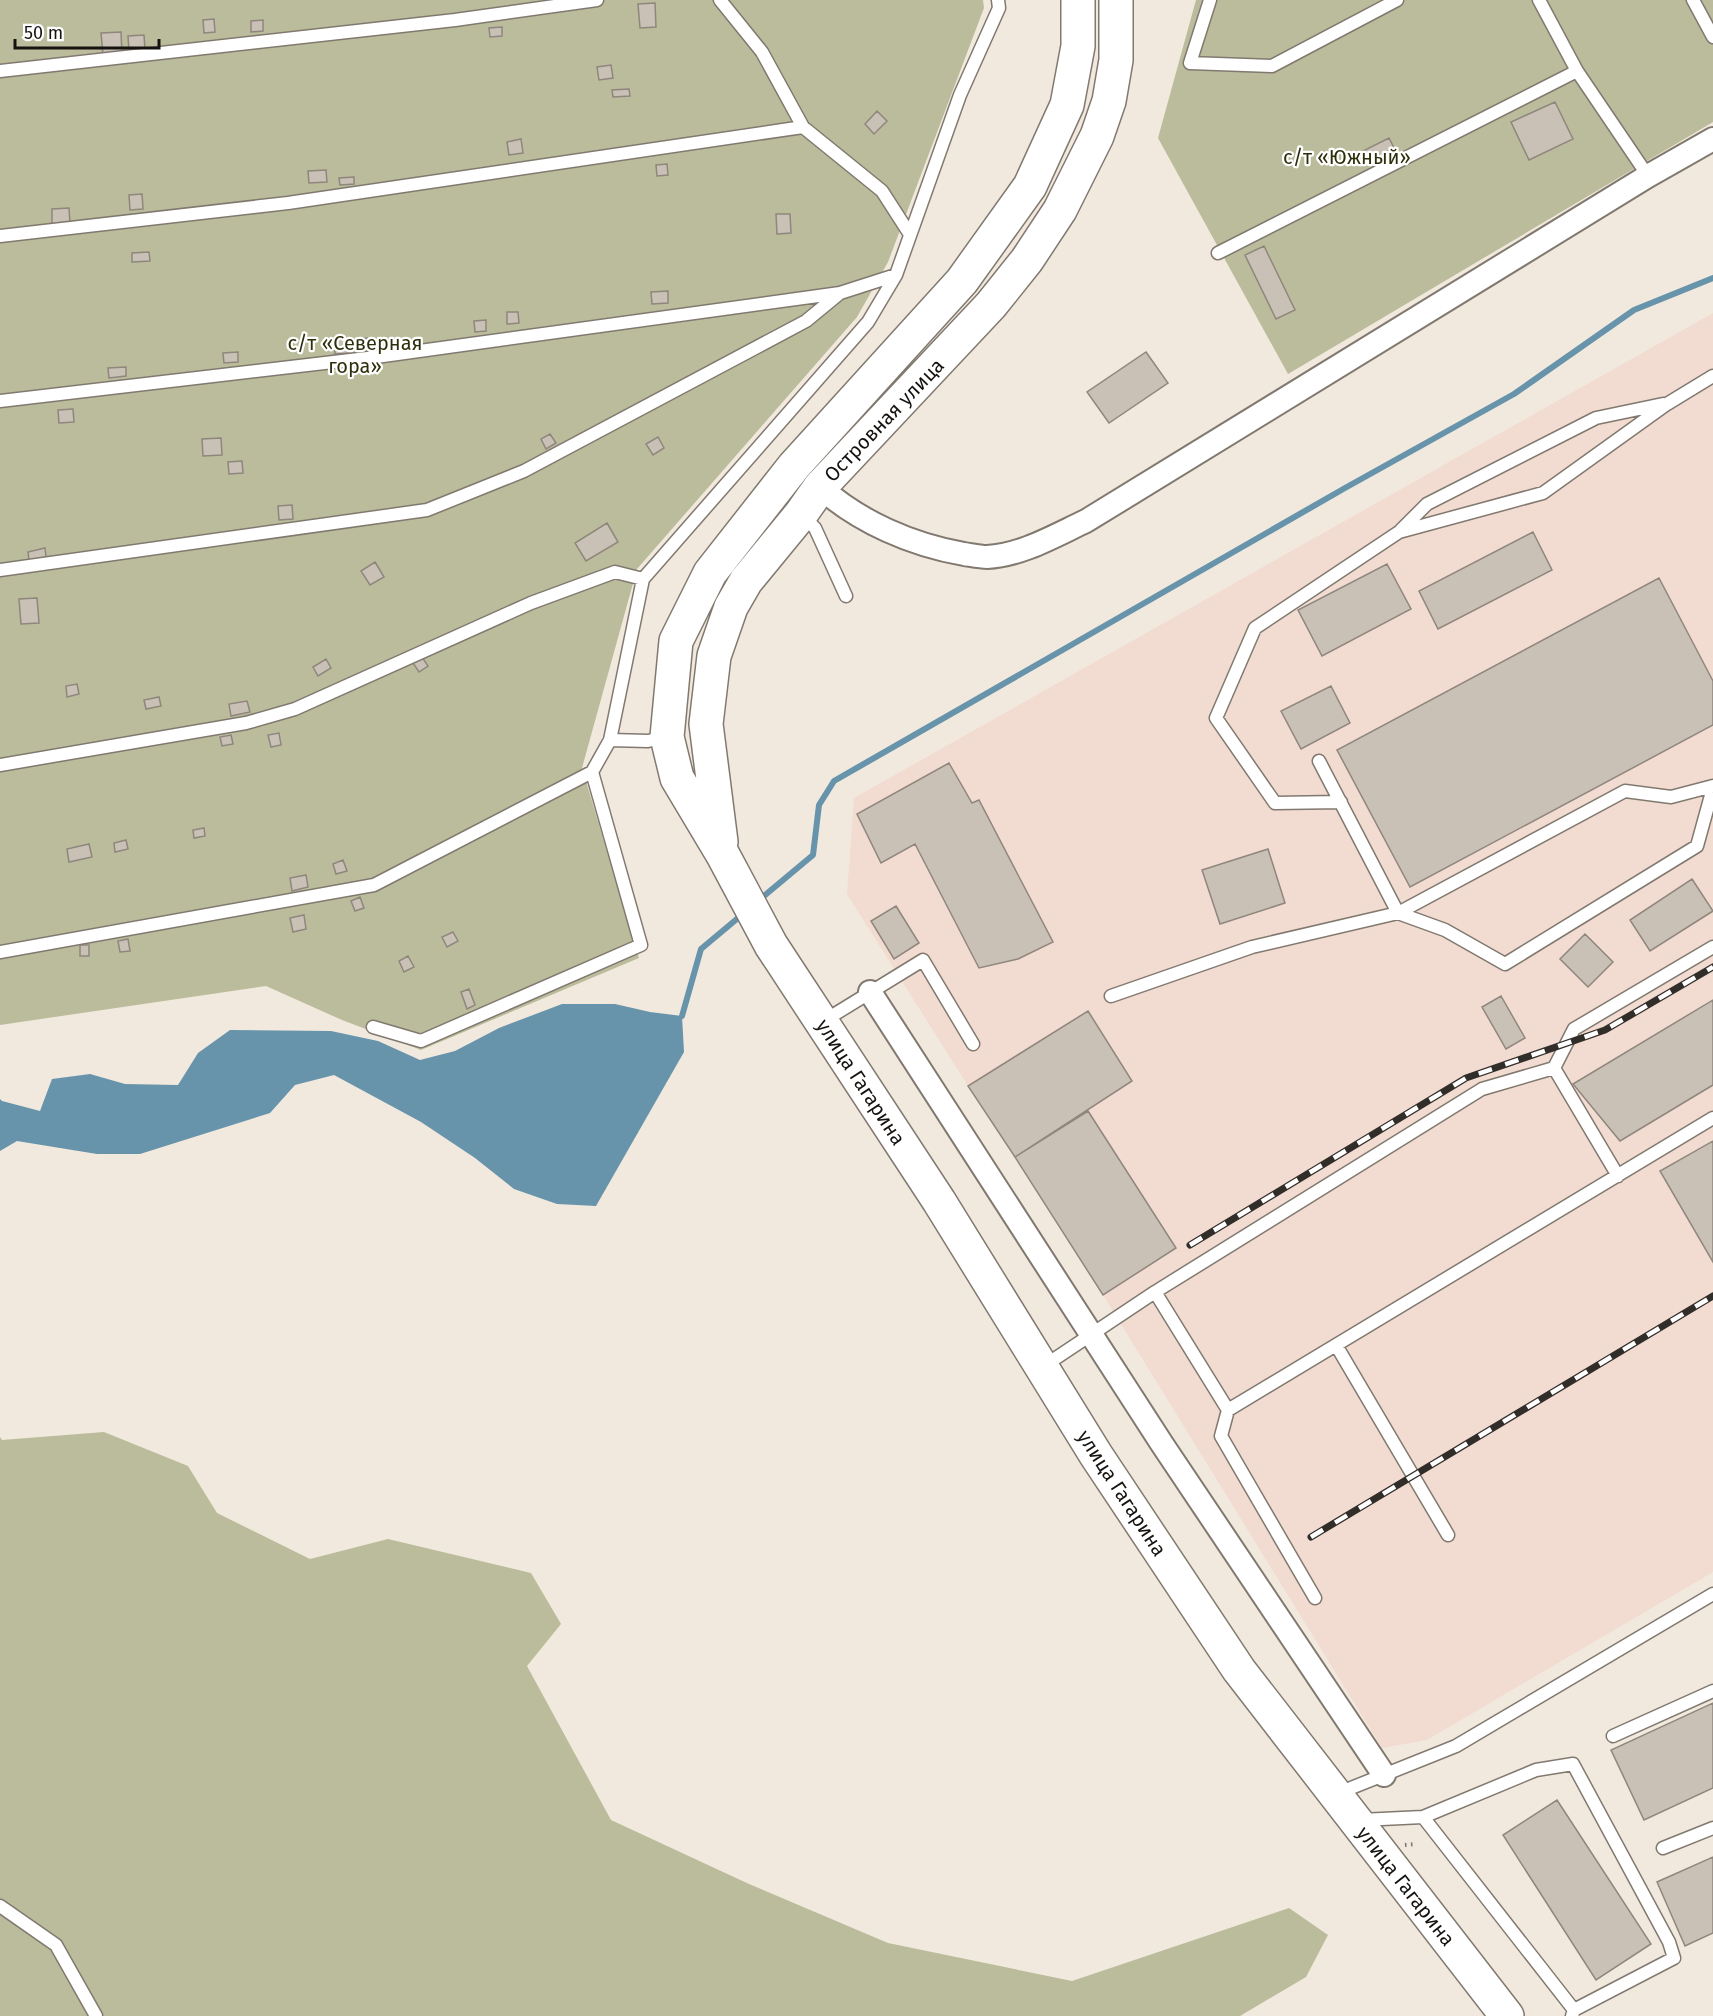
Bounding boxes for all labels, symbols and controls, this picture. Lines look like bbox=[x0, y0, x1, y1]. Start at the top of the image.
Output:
scale bar bbox=[15, 12, 159, 50]
text: 50 m bbox=[24, 22, 63, 44]
park label: с/т «Южный» bbox=[1283, 145, 1411, 169]
park label: с/т «Северная гора» bbox=[287, 331, 423, 378]
street label: Островная улица bbox=[819, 353, 949, 487]
street label: улица Гагарина bbox=[811, 1015, 911, 1149]
street label: улица Гагарина bbox=[1072, 1426, 1172, 1560]
street label: улица Гагарина bbox=[1352, 1821, 1460, 1951]

